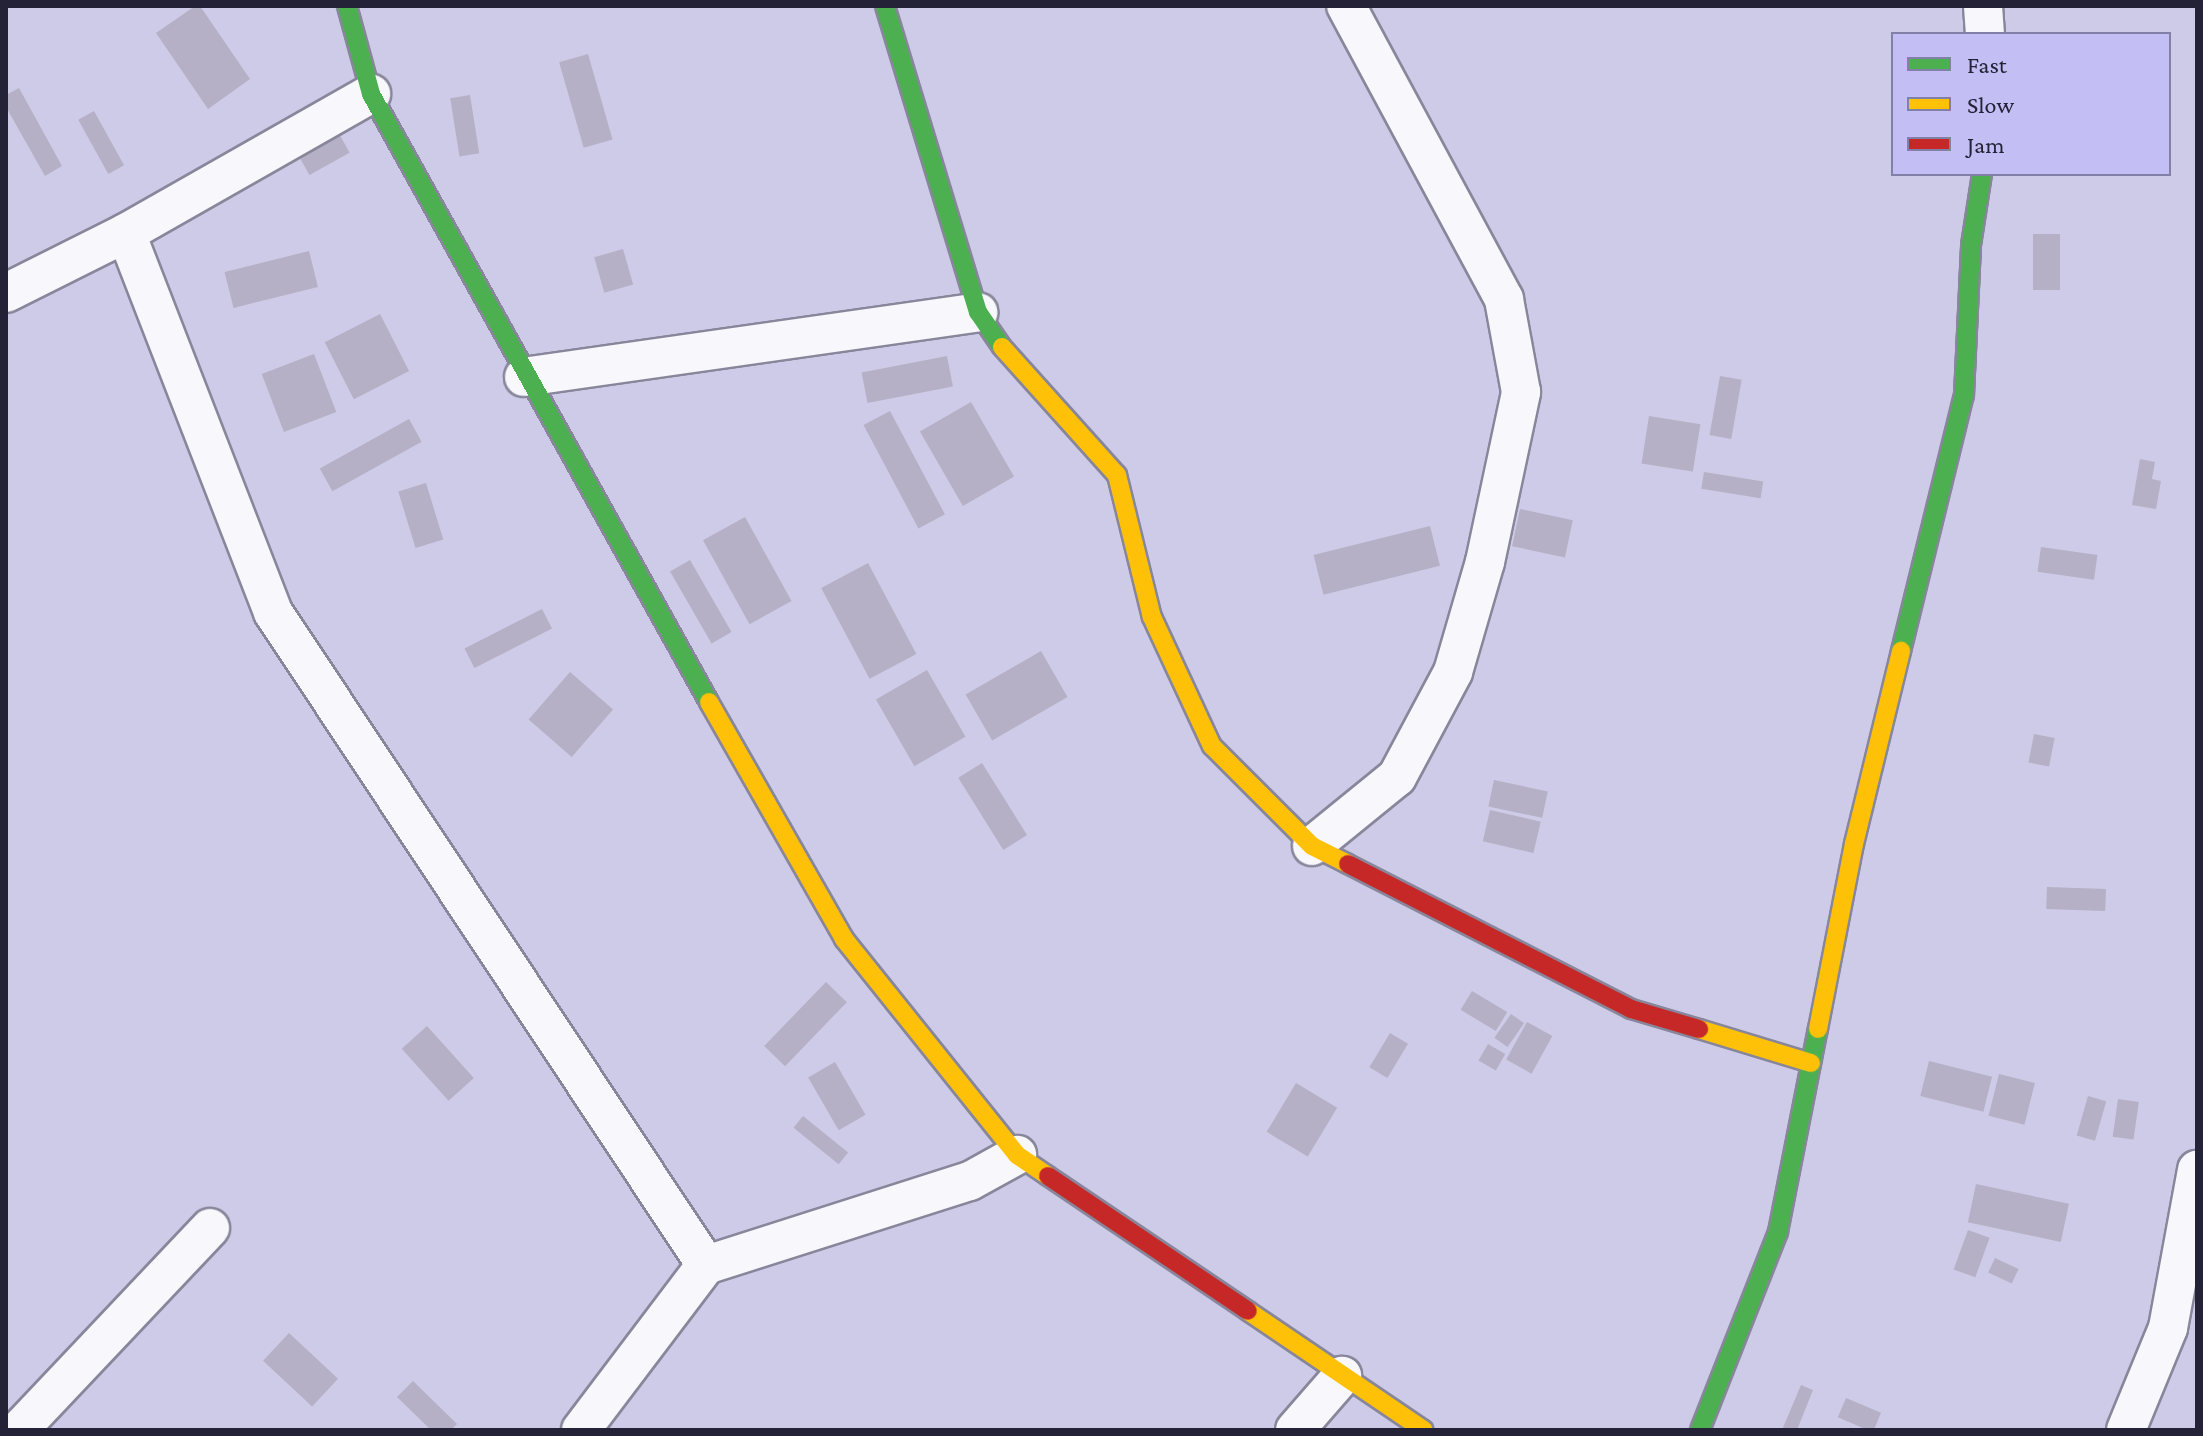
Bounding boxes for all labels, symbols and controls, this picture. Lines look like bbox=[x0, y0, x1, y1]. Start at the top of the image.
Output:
legend bbox=[1891, 32, 2171, 176]
text: Fast bbox=[1967, 51, 2007, 78]
text: Slow bbox=[1967, 91, 2014, 118]
text: Jam bbox=[1967, 131, 2005, 158]

